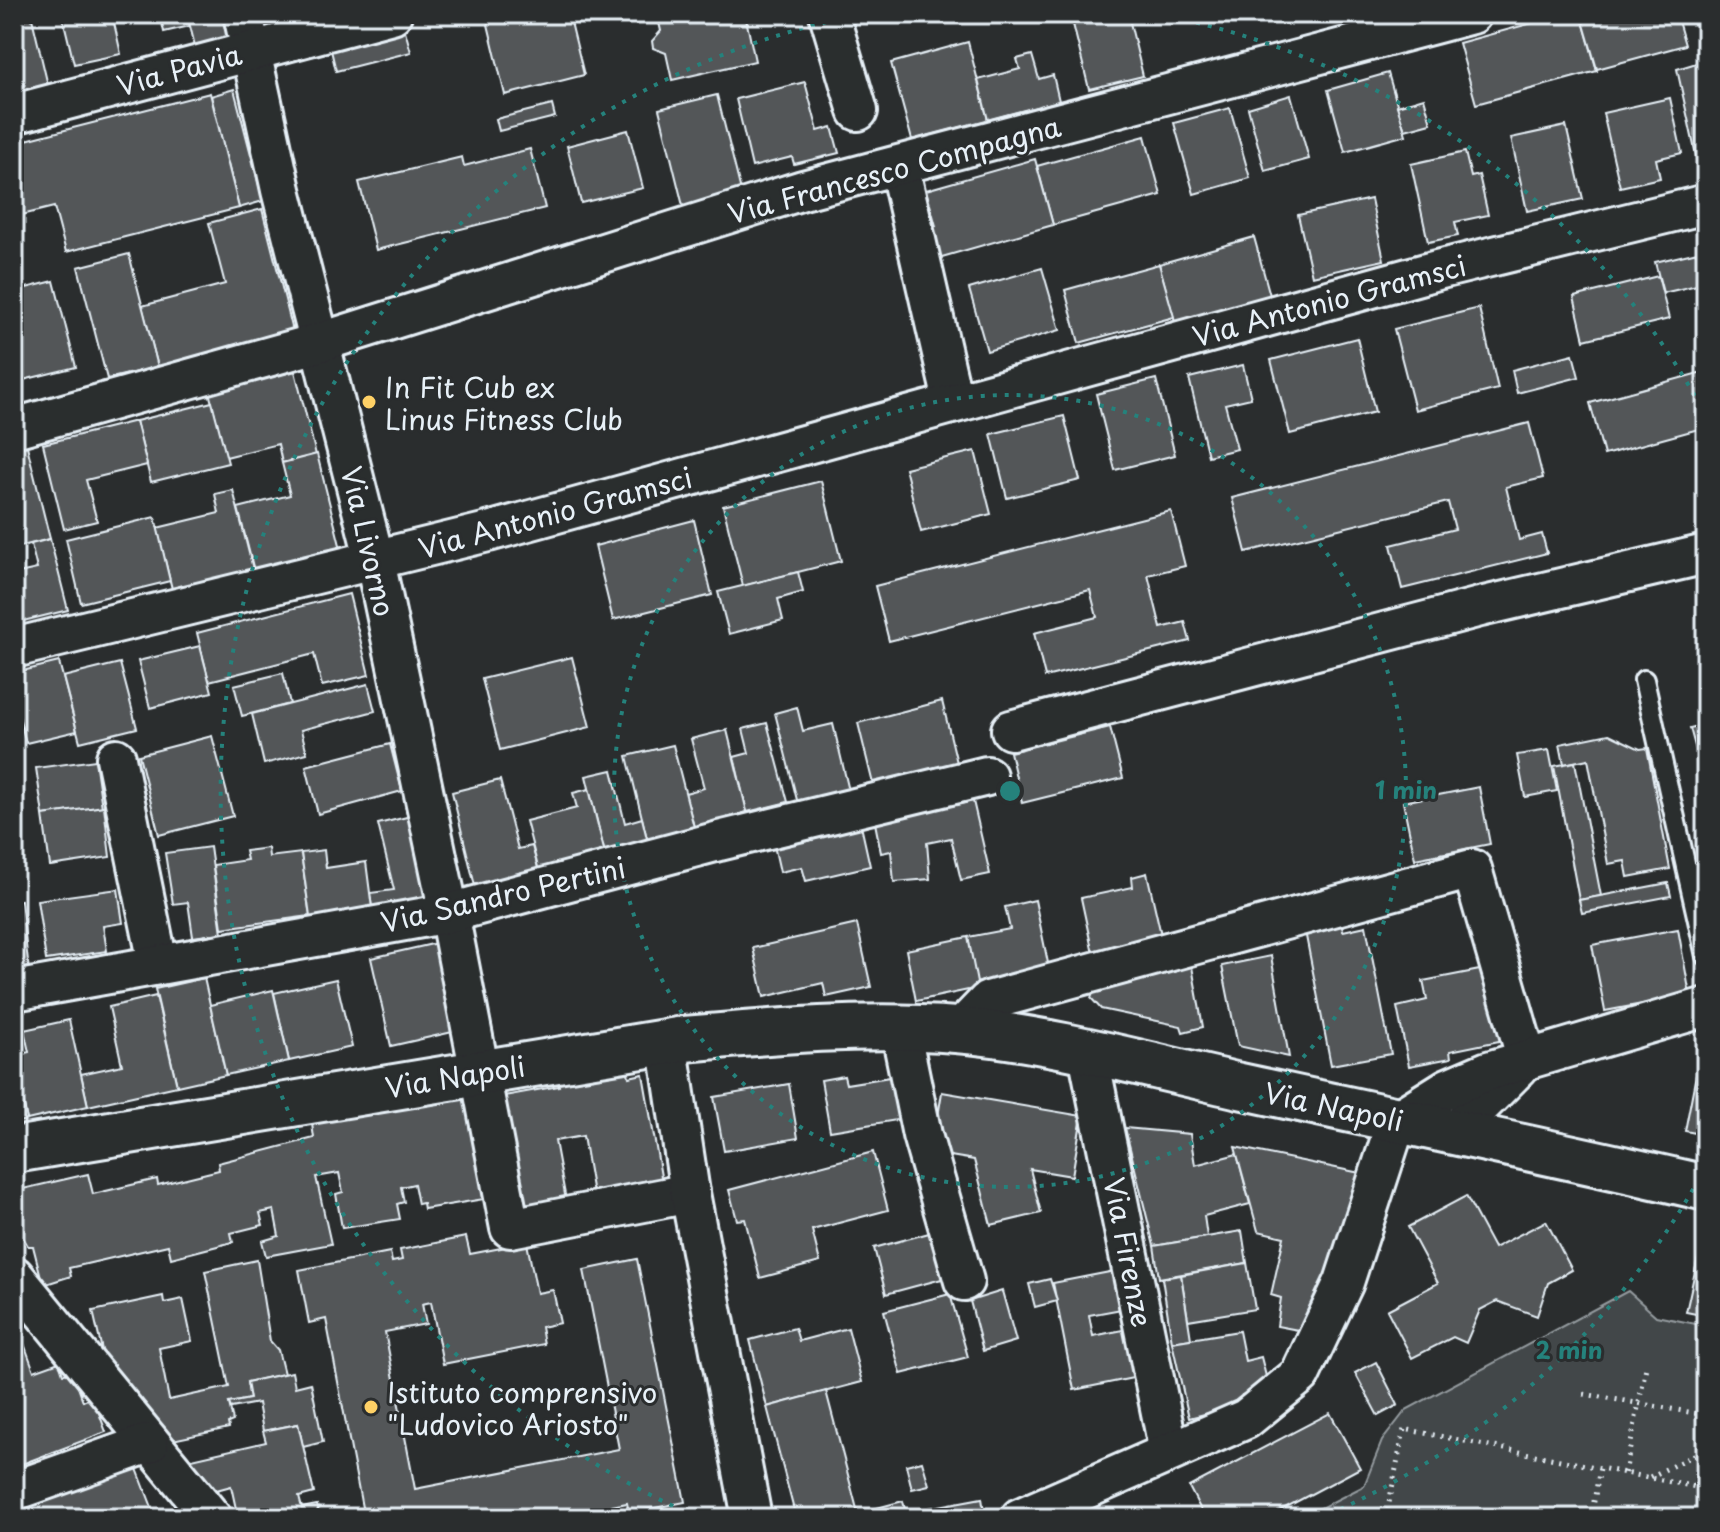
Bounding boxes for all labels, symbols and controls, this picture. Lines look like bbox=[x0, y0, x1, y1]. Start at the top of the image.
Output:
street label: Via Pavia bbox=[112, 32, 247, 106]
street label: Via Francesco Compagna bbox=[723, 104, 1066, 234]
street label: Via Antonio Gramsci bbox=[1187, 243, 1471, 357]
place label: In Fit Cub ex Linus Fitness Club bbox=[385, 365, 623, 440]
marker: In Fit Cub ex Linus Fitness Club bbox=[360, 393, 378, 411]
street label: Via Antonio Gramsci bbox=[413, 455, 697, 569]
street label: Via Livorno bbox=[331, 462, 407, 620]
text: 1 min bbox=[1375, 771, 1437, 807]
centre of rings bbox=[996, 777, 1024, 805]
street label: Via Sandro Pertini bbox=[376, 845, 630, 943]
street label: Via Napoli bbox=[382, 1044, 528, 1108]
street label: Via Napoli bbox=[1260, 1070, 1408, 1142]
street label: Via Firenze bbox=[1093, 1173, 1165, 1331]
text: 2 min bbox=[1535, 1331, 1603, 1367]
place label: Istituto comprensivo "Ludovico Ariosto" bbox=[387, 1370, 657, 1445]
marker: Istituto comprensivo "Ludovico Ariosto" bbox=[362, 1398, 380, 1416]

